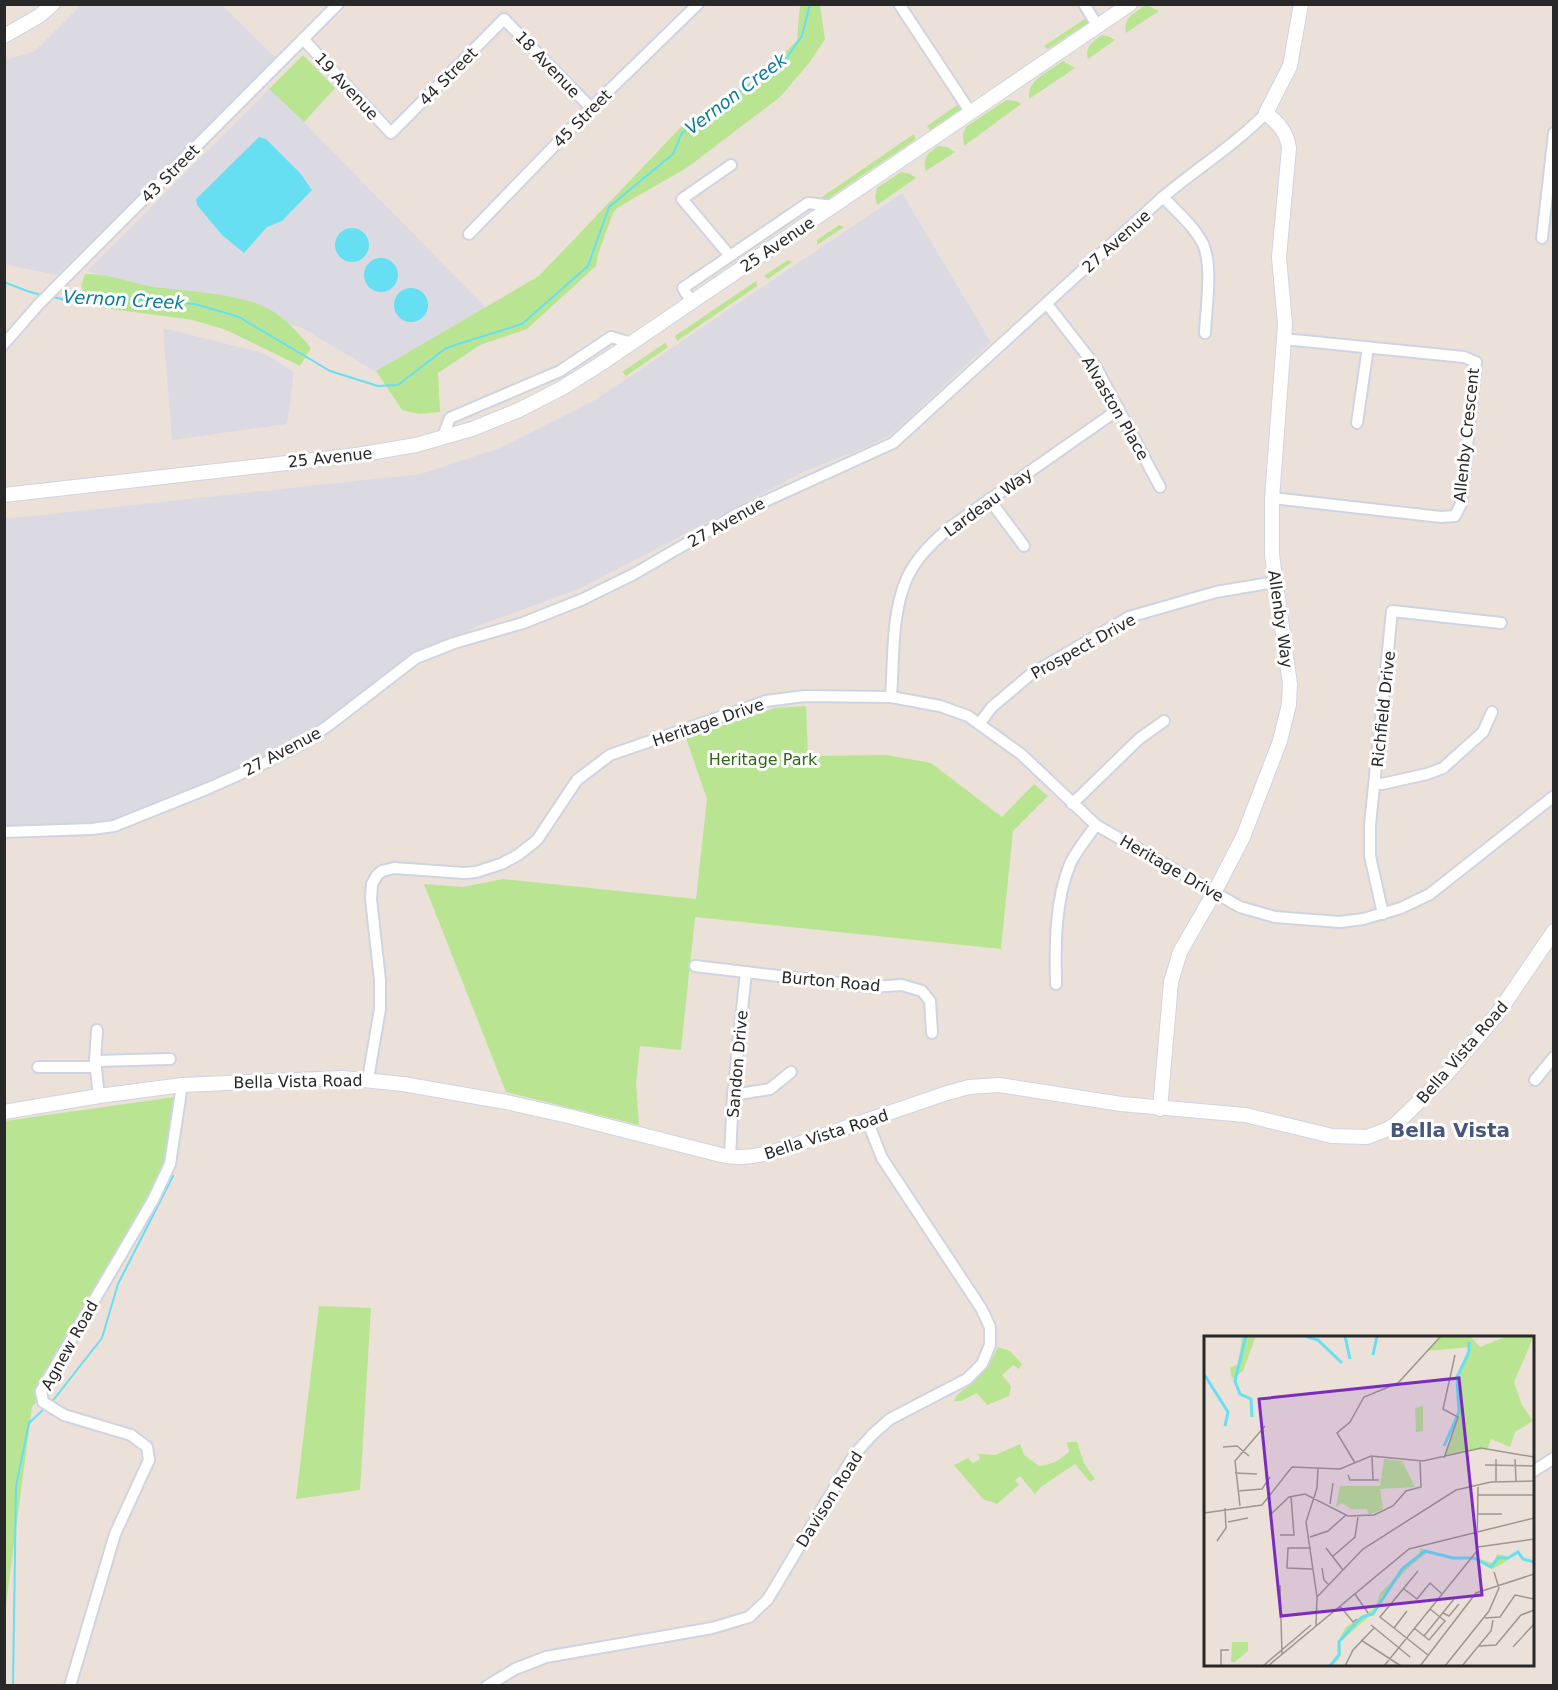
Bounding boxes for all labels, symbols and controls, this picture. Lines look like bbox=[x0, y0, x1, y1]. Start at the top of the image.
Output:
street label: 18 Avenue bbox=[511, 27, 584, 101]
street label: 44 Street bbox=[415, 43, 481, 109]
water label: Vernon Creek bbox=[681, 48, 792, 139]
street label: 19 Avenue bbox=[311, 49, 383, 124]
street label: 45 Street bbox=[549, 85, 615, 151]
street label: 43 Street bbox=[137, 140, 203, 206]
street label: 27 Avenue bbox=[1078, 206, 1154, 277]
street label: 25 Avenue bbox=[737, 213, 818, 276]
water label: Vernon Creek bbox=[63, 286, 187, 313]
street label: Alvaston Place bbox=[1078, 353, 1153, 464]
street label: Allenby Crescent bbox=[1450, 367, 1483, 503]
street label: 25 Avenue bbox=[287, 444, 373, 471]
street label: Lardeau Way bbox=[941, 464, 1036, 541]
street label: 27 Avenue bbox=[685, 494, 768, 551]
street label: Allenby Way bbox=[1264, 569, 1297, 669]
street label: Prospect Drive bbox=[1028, 610, 1139, 683]
street label: Richfield Drive bbox=[1368, 650, 1399, 768]
street label: Heritage Drive bbox=[650, 694, 766, 750]
street label: 27 Avenue bbox=[240, 723, 324, 780]
park label: Heritage Park bbox=[709, 750, 818, 769]
street label: Heritage Drive bbox=[1116, 831, 1227, 906]
street label: Burton Road bbox=[781, 968, 881, 995]
street label: Bella Vista Road bbox=[1413, 997, 1512, 1107]
street label: Sandon Drive bbox=[723, 1009, 752, 1119]
street label: Bella Vista Road bbox=[233, 1071, 363, 1092]
street label: Bella Vista Road bbox=[762, 1105, 891, 1163]
district label: Bella Vista bbox=[1390, 1118, 1510, 1142]
street label: Agnew Road bbox=[37, 1297, 102, 1393]
inset map bbox=[1204, 1336, 1534, 1666]
street label: Davison Road bbox=[792, 1448, 867, 1551]

